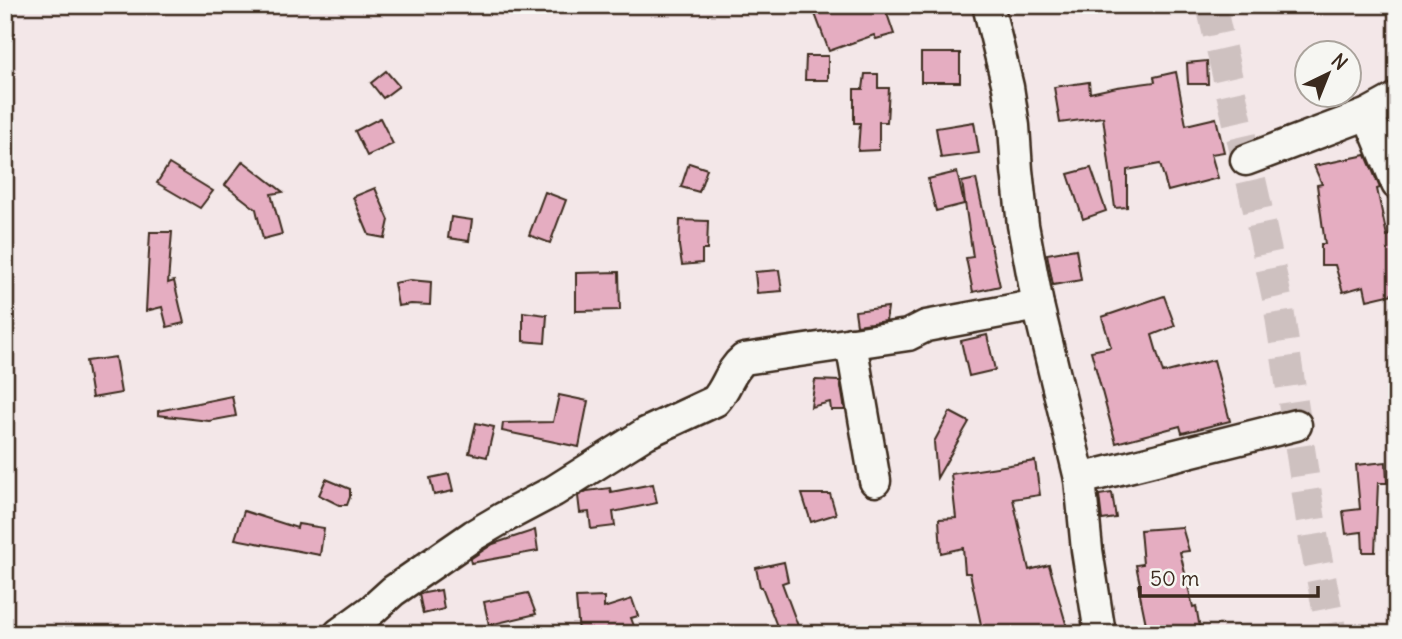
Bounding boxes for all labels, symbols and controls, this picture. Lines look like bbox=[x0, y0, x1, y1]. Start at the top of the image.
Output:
north arrow bbox=[1294, 38, 1364, 108]
text: N bbox=[1327, 48, 1353, 75]
scale bar bbox=[1140, 555, 1318, 599]
text: 50 m bbox=[1150, 565, 1199, 592]

